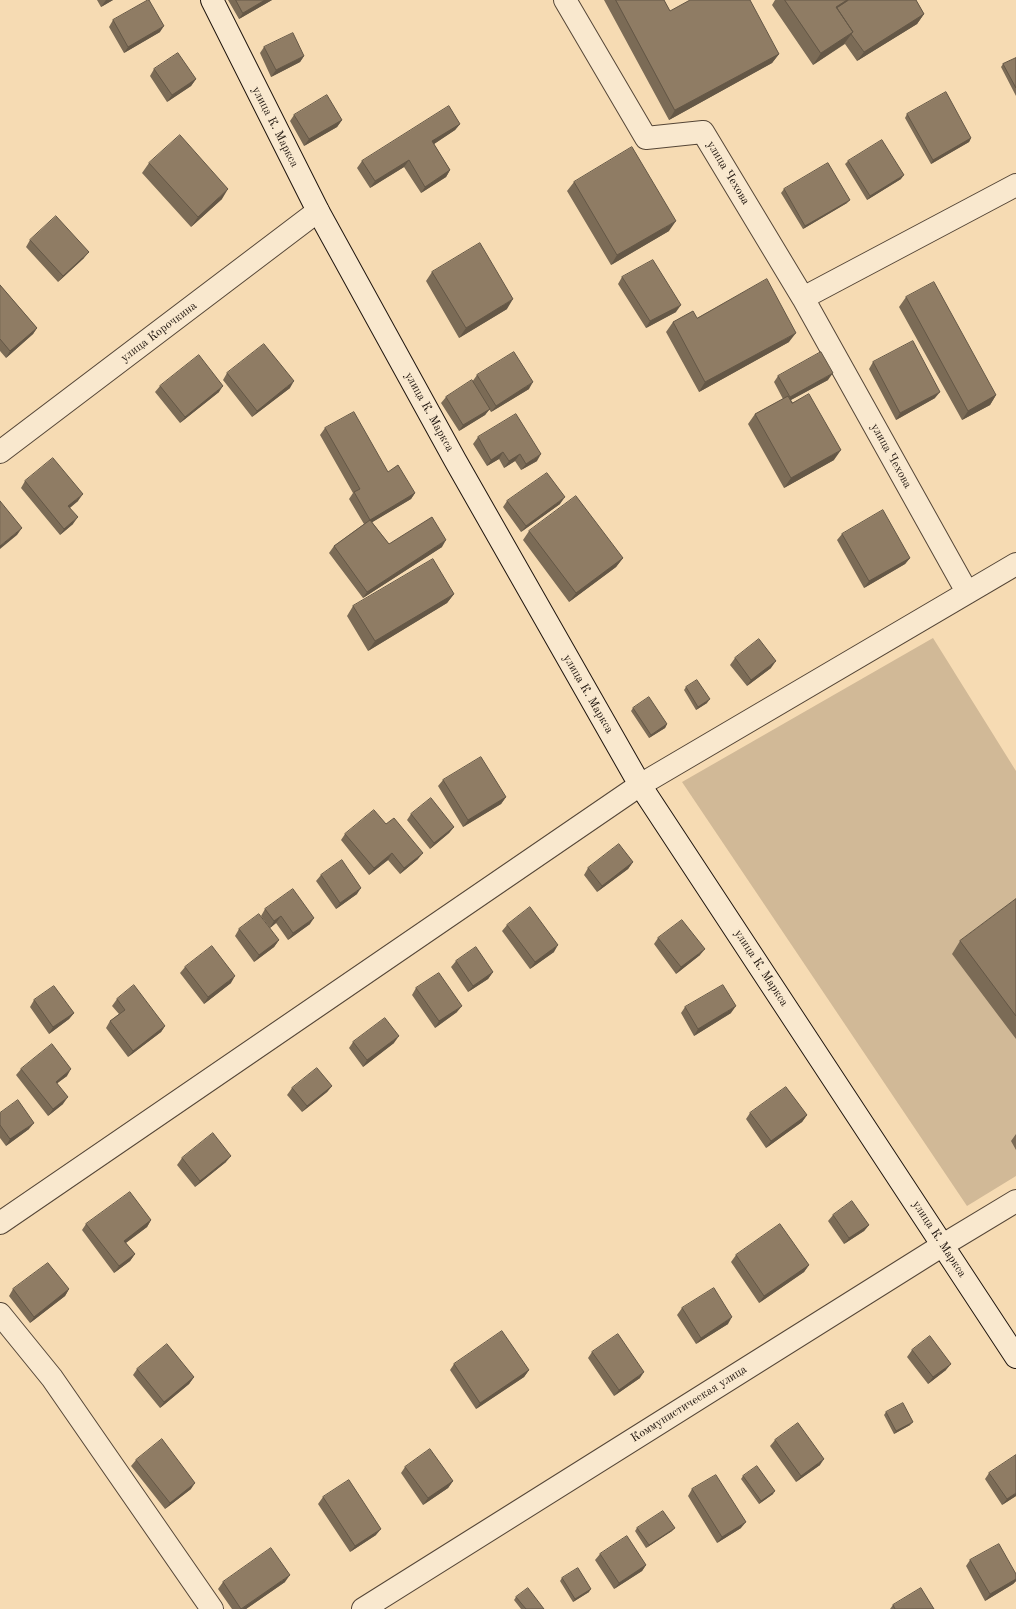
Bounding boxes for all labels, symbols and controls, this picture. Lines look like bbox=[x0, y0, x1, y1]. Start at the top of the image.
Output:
street label: улица К. Маркса bbox=[248, 84, 302, 170]
street label: улица Чехова bbox=[703, 138, 753, 208]
street label: улица Корочкина bbox=[118, 299, 200, 365]
street label: улица К. Маркса bbox=[401, 370, 457, 454]
street label: улица Чехова bbox=[867, 421, 915, 491]
street label: улица К. Маркса bbox=[560, 652, 616, 736]
street label: улица К. Маркса bbox=[731, 927, 791, 1009]
street label: улица К. Маркса bbox=[909, 1198, 969, 1280]
street label: Коммунистическая улица bbox=[628, 1362, 750, 1446]

